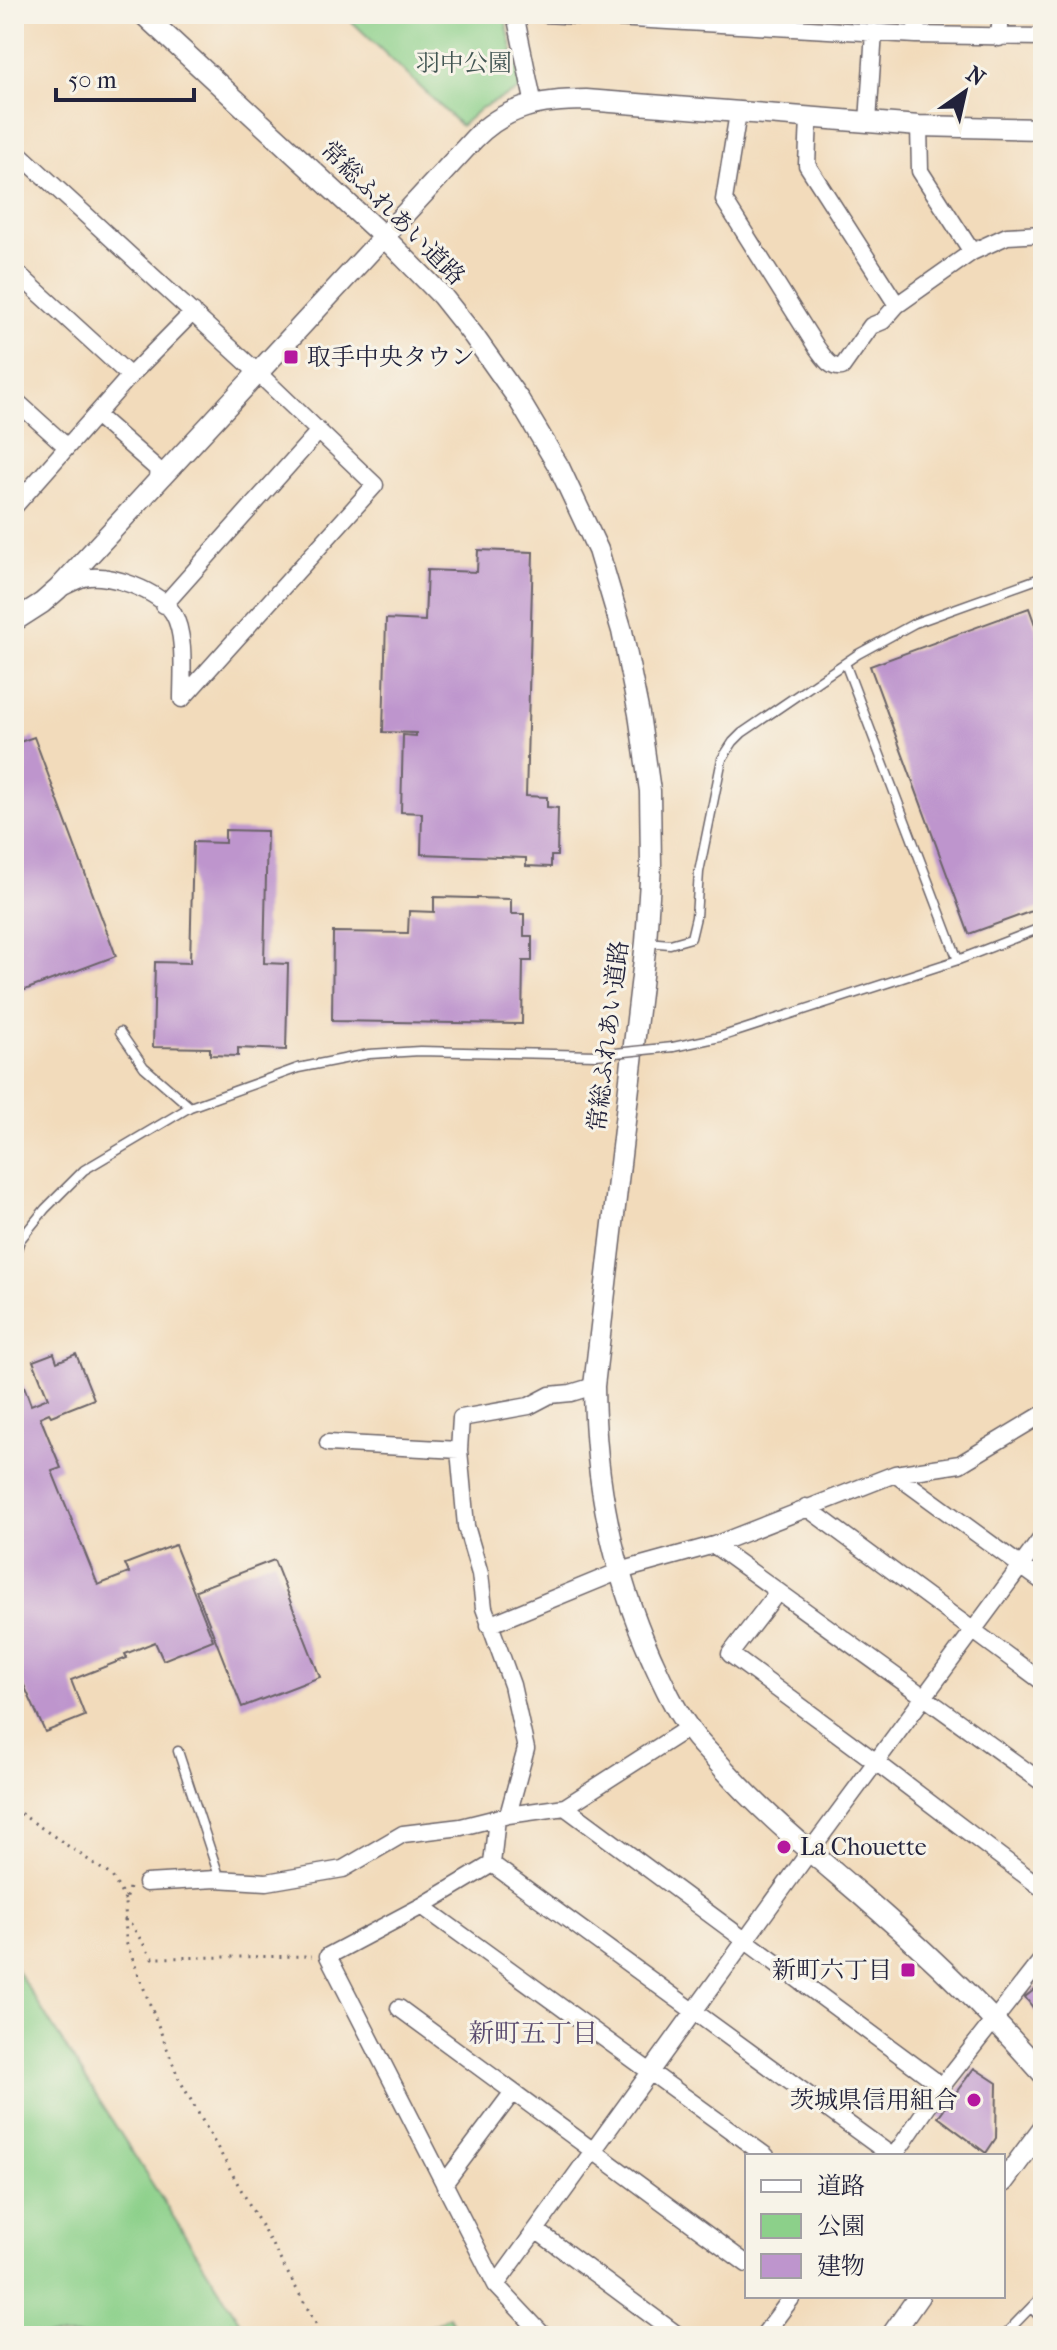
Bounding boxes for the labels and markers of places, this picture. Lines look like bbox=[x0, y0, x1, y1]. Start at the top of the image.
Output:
place label: 取手中央タウン bbox=[307, 343, 475, 371]
marker: 取手中央タウン bbox=[282, 348, 300, 366]
place label: La Chouette bbox=[800, 1833, 927, 1861]
marker: La Chouette bbox=[775, 1838, 793, 1856]
place label: 新町六丁目 bbox=[772, 1956, 892, 1984]
marker: 新町六丁目 bbox=[899, 1961, 917, 1979]
place label: 茨城県信用組合 bbox=[790, 2086, 958, 2114]
marker: 茨城県信用組合 bbox=[965, 2091, 983, 2109]

